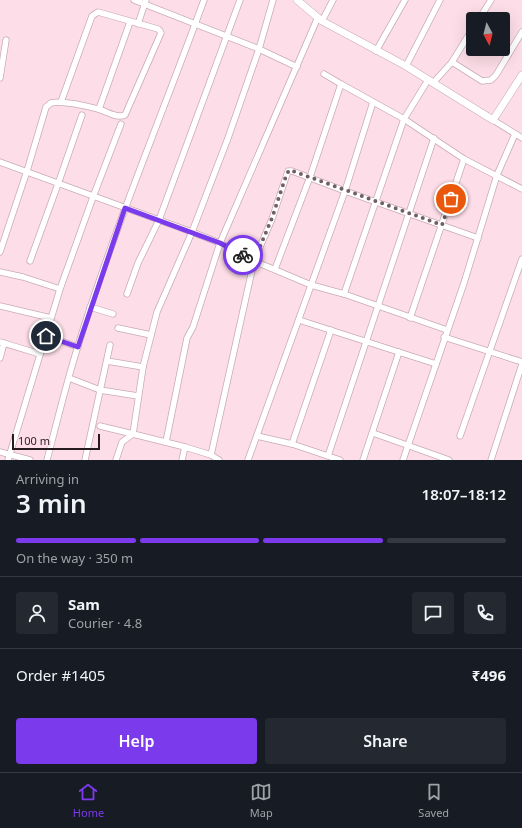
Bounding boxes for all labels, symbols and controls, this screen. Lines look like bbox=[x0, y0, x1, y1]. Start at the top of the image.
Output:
north arrow bbox=[466, 12, 510, 56]
map controls bbox=[466, 12, 510, 56]
pin bbox=[434, 182, 468, 216]
icon: bag bbox=[440, 188, 462, 210]
courier bbox=[223, 235, 263, 275]
icon: bike bbox=[232, 244, 254, 266]
pin bbox=[29, 319, 63, 353]
icon: home bbox=[35, 325, 57, 347]
scale bar bbox=[12, 432, 100, 451]
text: 100 m bbox=[18, 433, 50, 448]
text: Arriving in bbox=[16, 470, 79, 488]
text: 18:07–18:12 bbox=[422, 484, 506, 504]
text: 3 min bbox=[16, 485, 87, 521]
text: On the way · 350 m bbox=[16, 549, 133, 567]
button: person bbox=[16, 592, 58, 634]
button: chat bbox=[412, 592, 454, 634]
button: phone bbox=[464, 592, 506, 634]
text: Sam bbox=[68, 594, 100, 614]
text: Courier · 4.8 bbox=[68, 614, 142, 632]
text: Order #1405 bbox=[16, 665, 105, 685]
text: ₹496 bbox=[472, 665, 506, 685]
button: Help bbox=[16, 718, 257, 764]
button: Share bbox=[265, 718, 506, 764]
tab: Home bbox=[73, 781, 104, 820]
tab: Map bbox=[250, 781, 273, 820]
tab: Saved bbox=[418, 781, 449, 820]

